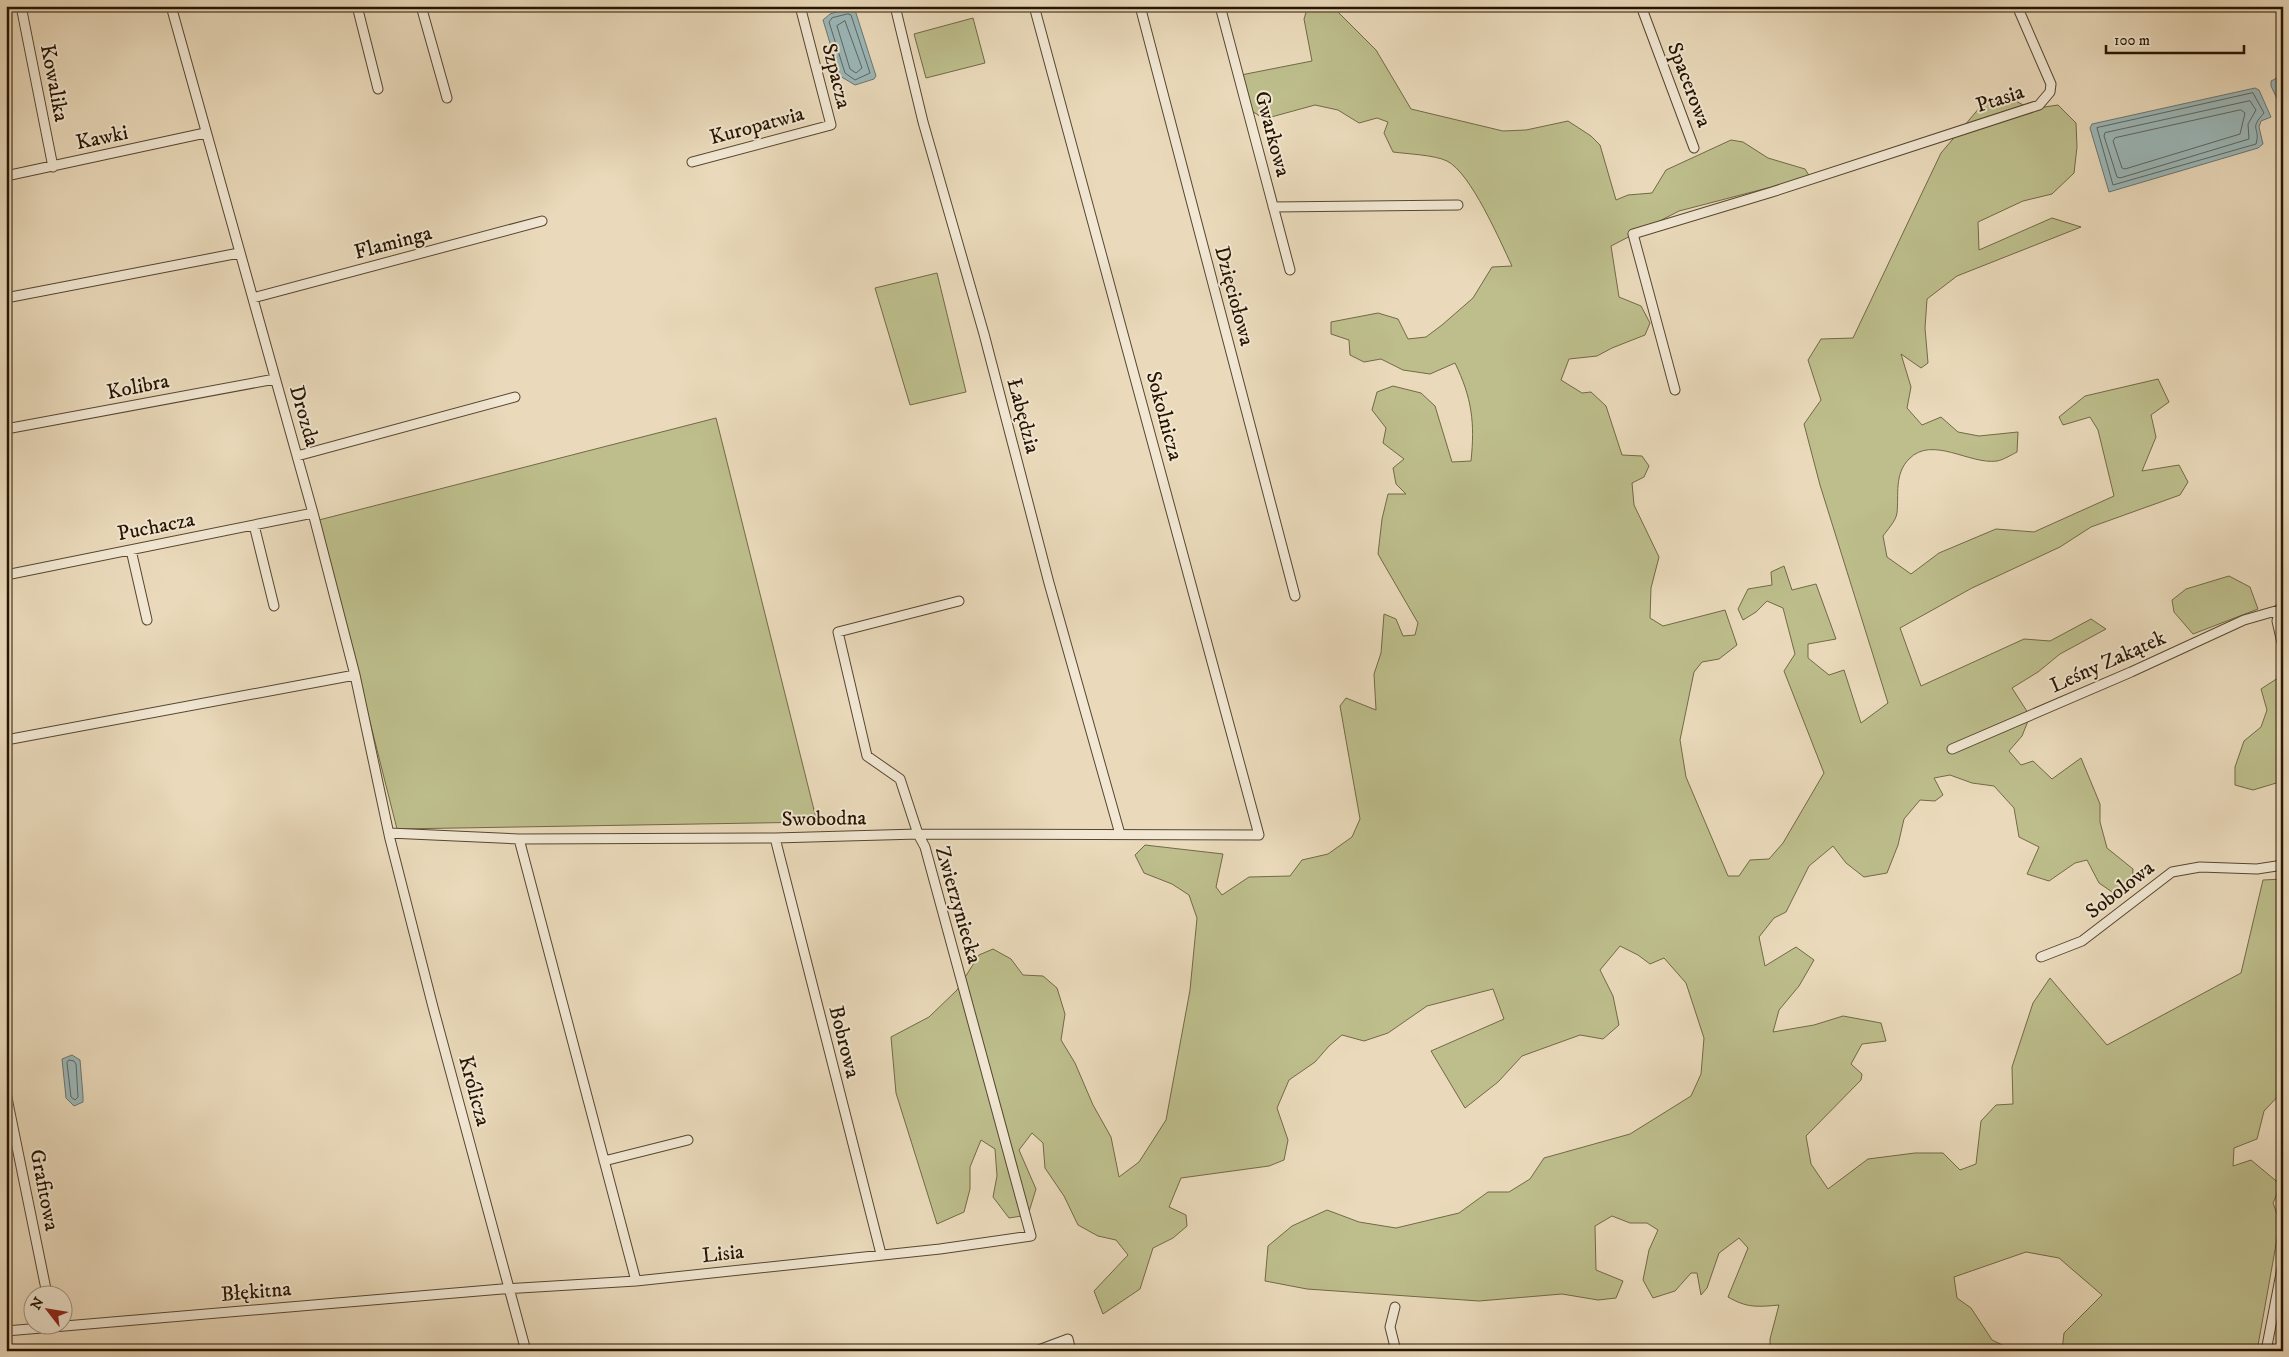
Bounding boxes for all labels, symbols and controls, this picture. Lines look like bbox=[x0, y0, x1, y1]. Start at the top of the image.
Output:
scale bar bbox=[2106, 22, 2244, 54]
text: 100 m bbox=[2114, 31, 2150, 50]
street label: Spacerowa bbox=[1661, 39, 1717, 131]
street label: Szpacza bbox=[815, 41, 857, 112]
street label: Kowalika bbox=[34, 42, 74, 124]
street label: Ptasia bbox=[1973, 79, 2027, 119]
street label: Gwarkowa bbox=[1248, 88, 1296, 180]
street label: Kuropatwia bbox=[707, 101, 807, 151]
street label: Kawki bbox=[74, 120, 130, 156]
street label: Flaminga bbox=[351, 220, 435, 266]
street label: Dzięciołowa bbox=[1208, 243, 1260, 349]
street label: Kolibra bbox=[105, 368, 171, 406]
street label: Sokolnicza bbox=[1140, 369, 1188, 464]
street label: Łabędzia bbox=[1001, 376, 1045, 456]
street label: Drozda bbox=[283, 383, 325, 450]
street label: Puchacza bbox=[115, 507, 197, 547]
street label: Leśny Zakątek bbox=[2046, 625, 2170, 699]
street label: Swobodna bbox=[781, 805, 867, 833]
street label: Zwierzyniecka bbox=[929, 843, 987, 967]
street label: Sobolowa bbox=[2080, 855, 2160, 925]
street label: Bobrowa bbox=[822, 1003, 866, 1081]
street label: Królicza bbox=[452, 1053, 496, 1129]
street label: Grafitowa bbox=[23, 1147, 65, 1233]
street label: Lisia bbox=[701, 1239, 745, 1269]
street label: Błękitna bbox=[220, 1276, 292, 1308]
north arrow bbox=[22, 1284, 72, 1334]
text: N bbox=[27, 1294, 49, 1313]

